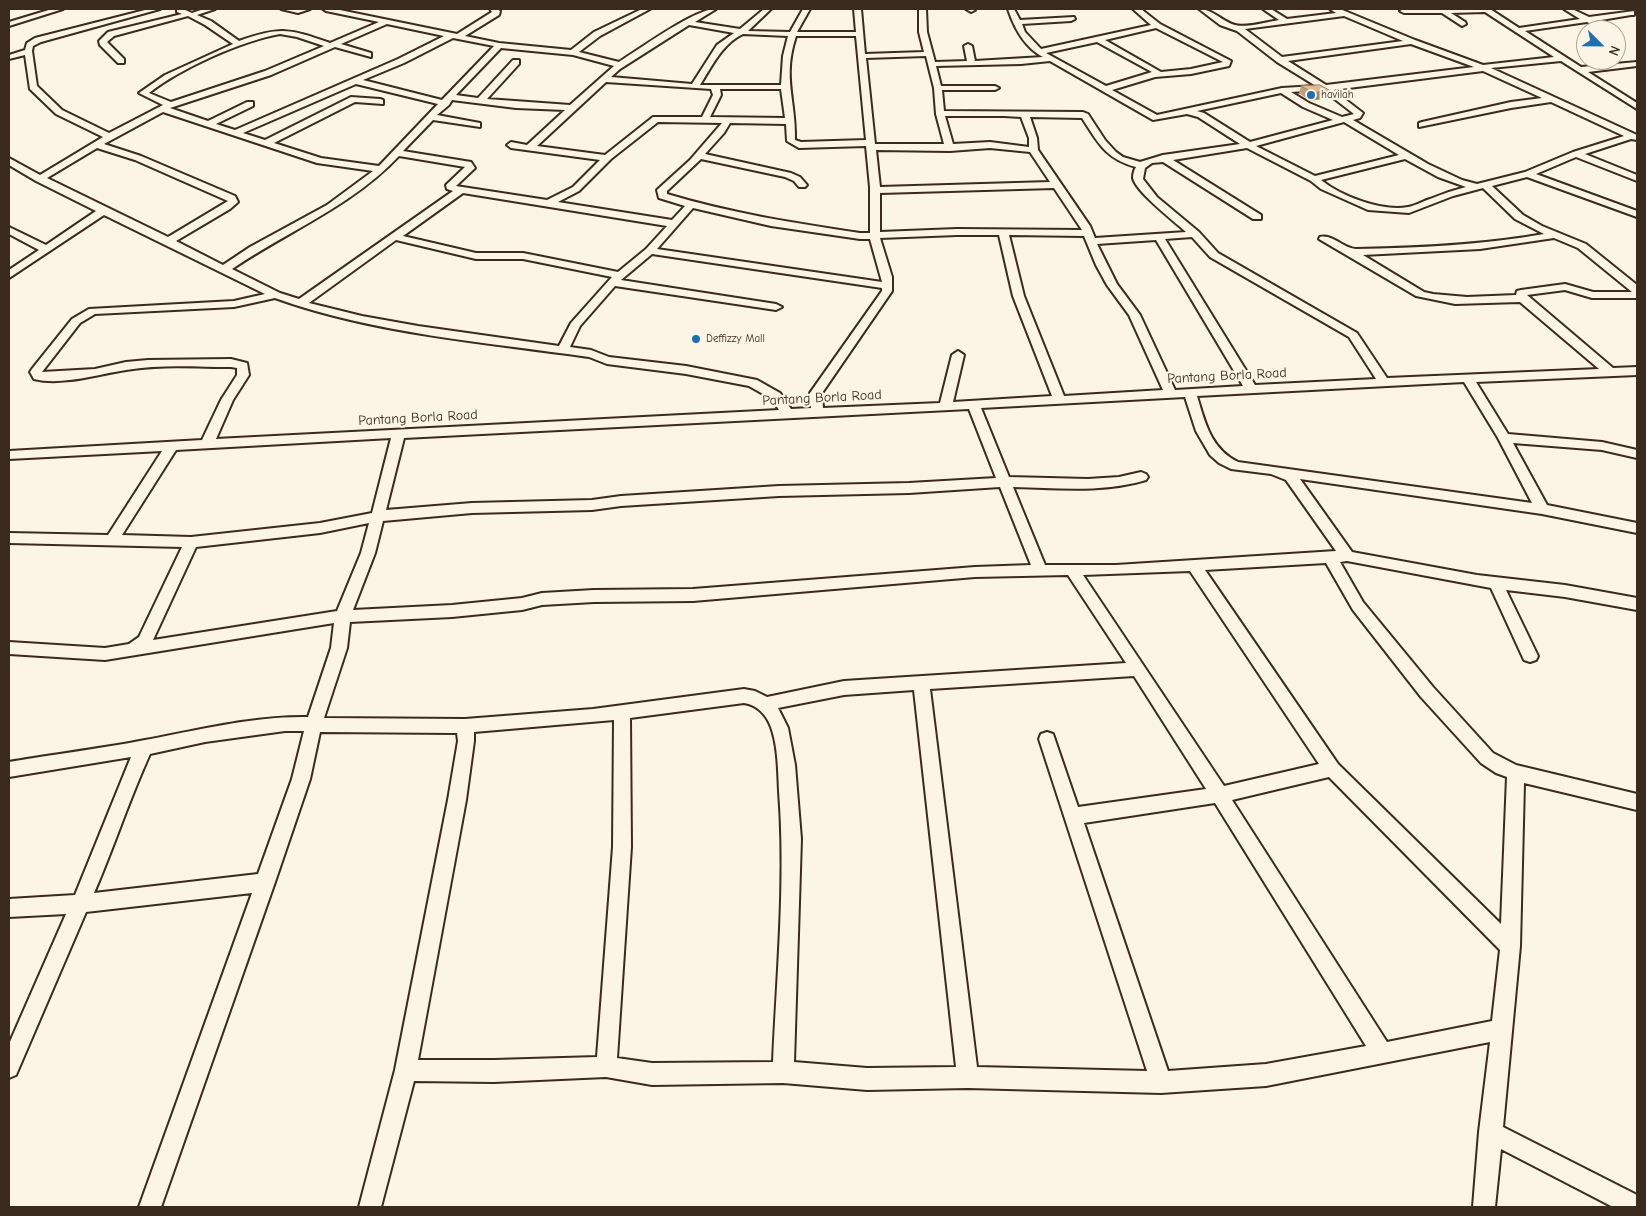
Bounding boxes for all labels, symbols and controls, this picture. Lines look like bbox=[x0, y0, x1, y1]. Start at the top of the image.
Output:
north arrow bbox=[1576, 20, 1626, 70]
text: N bbox=[1605, 43, 1624, 58]
place label: havilah bbox=[1321, 88, 1354, 102]
marker: havilah bbox=[1305, 89, 1317, 101]
place label: Deffizzy Mall bbox=[706, 332, 765, 346]
marker: Deffizzy Mall bbox=[690, 333, 702, 345]
street label: Pantang Borla Road bbox=[1167, 364, 1287, 388]
street label: Pantang Borla Road bbox=[762, 386, 882, 410]
street label: Pantang Borla Road bbox=[358, 406, 478, 430]

